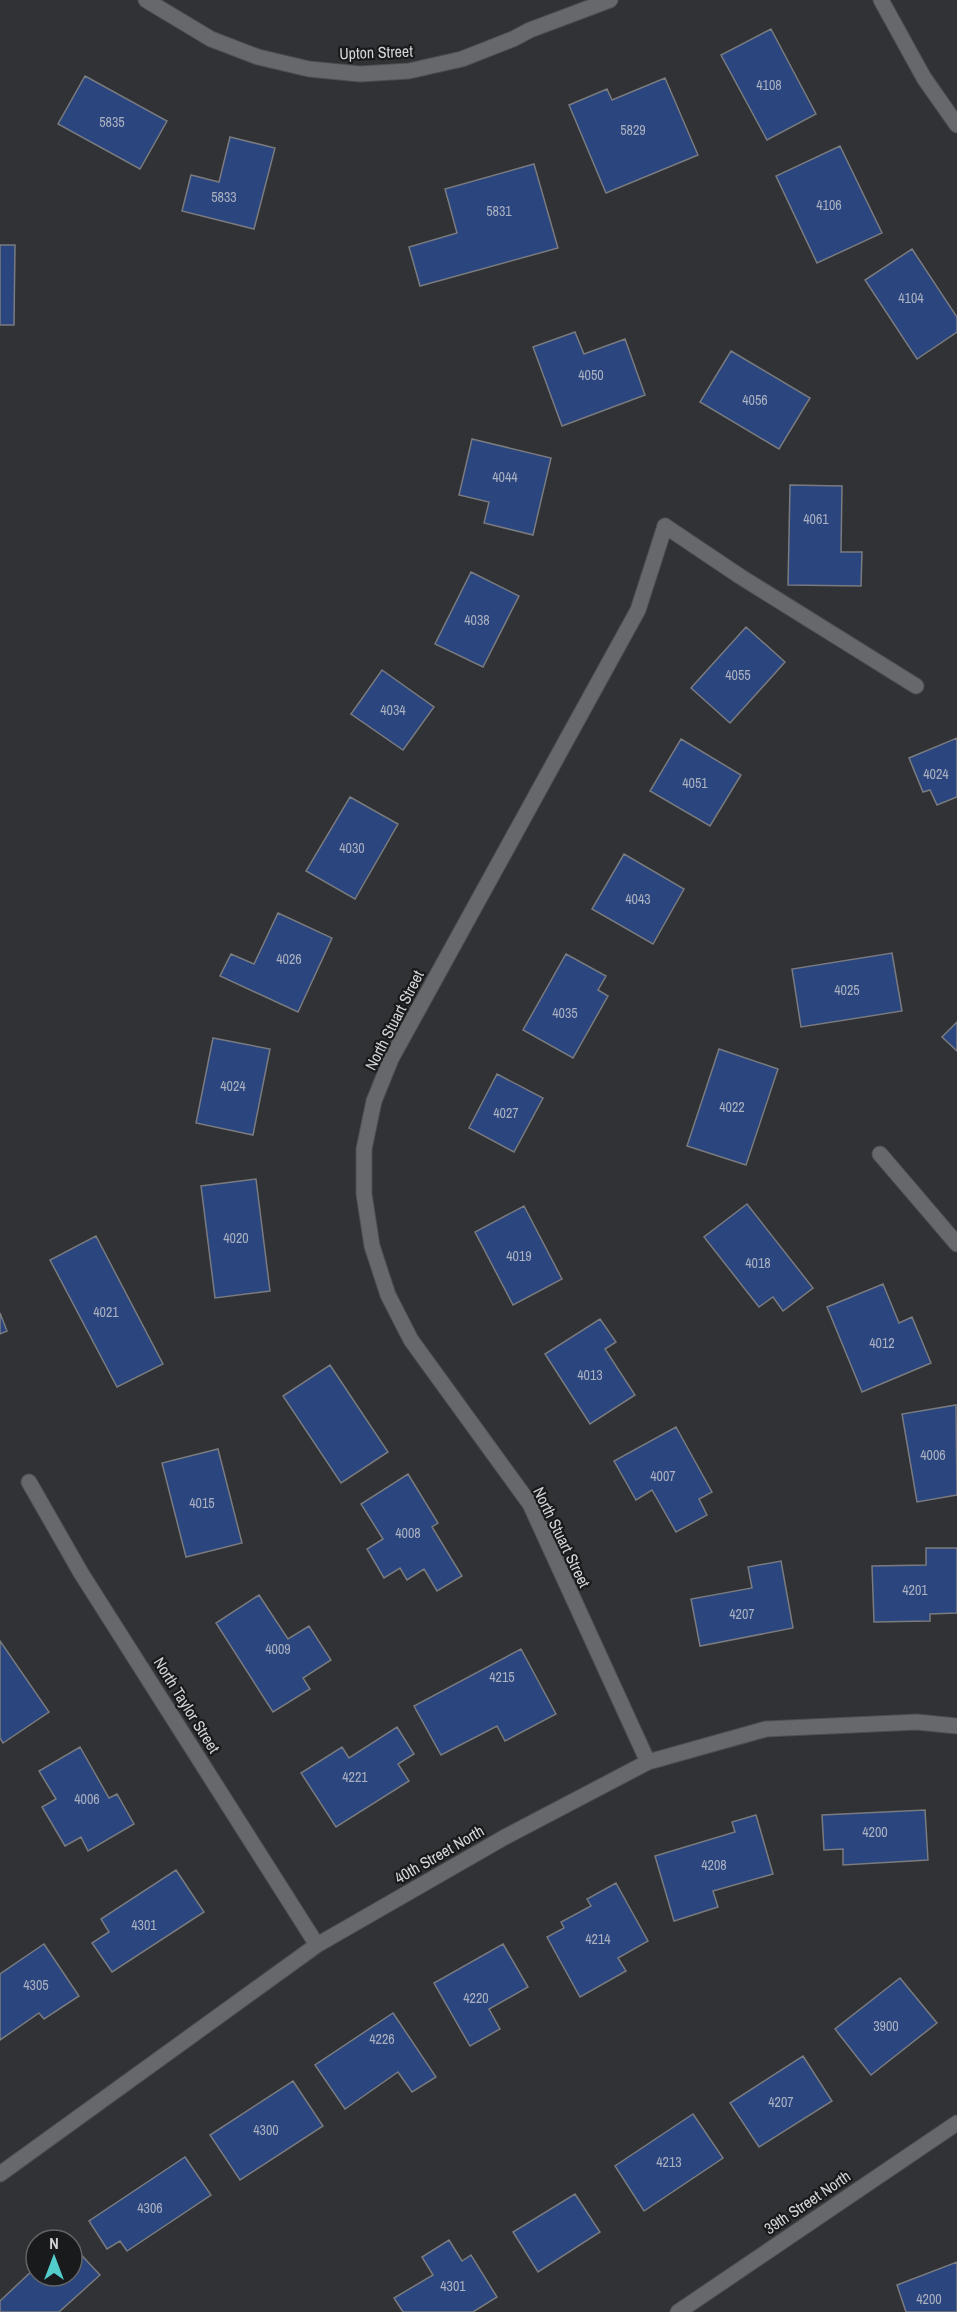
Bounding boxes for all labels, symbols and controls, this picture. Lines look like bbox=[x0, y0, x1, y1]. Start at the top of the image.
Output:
street label: Upton Street bbox=[339, 40, 414, 64]
house number: 4108 bbox=[756, 76, 782, 94]
house number: 5835 bbox=[99, 113, 125, 131]
house number: 5829 bbox=[620, 121, 646, 139]
house number: 5833 bbox=[211, 188, 237, 206]
house number: 4106 bbox=[816, 196, 842, 214]
house number: 5831 bbox=[486, 202, 512, 220]
house number: 4104 bbox=[898, 289, 924, 307]
house number: 4050 bbox=[578, 366, 604, 384]
house number: 4056 bbox=[742, 391, 768, 409]
house number: 4044 bbox=[492, 468, 518, 486]
house number: 4061 bbox=[803, 510, 829, 528]
house number: 4038 bbox=[464, 611, 490, 629]
house number: 4055 bbox=[725, 666, 751, 684]
house number: 4034 bbox=[380, 701, 406, 719]
house number: 4024 bbox=[923, 765, 949, 783]
house number: 4051 bbox=[682, 774, 708, 792]
house number: 4030 bbox=[339, 839, 365, 857]
house number: 4043 bbox=[625, 890, 651, 908]
house number: 4026 bbox=[276, 950, 302, 968]
street label: North Stuart Street bbox=[359, 966, 429, 1074]
house number: 4025 bbox=[834, 981, 860, 999]
house number: 4035 bbox=[552, 1004, 578, 1022]
house number: 4024 bbox=[220, 1077, 246, 1095]
house number: 4022 bbox=[719, 1098, 745, 1116]
house number: 4027 bbox=[493, 1104, 519, 1122]
house number: 4020 bbox=[223, 1229, 249, 1247]
house number: 4019 bbox=[506, 1247, 532, 1265]
house number: 4018 bbox=[745, 1254, 771, 1272]
house number: 4021 bbox=[93, 1303, 119, 1321]
house number: 4012 bbox=[869, 1334, 895, 1352]
house number: 4013 bbox=[577, 1366, 603, 1384]
house number: 4006 bbox=[920, 1446, 946, 1464]
house number: 4007 bbox=[650, 1467, 676, 1485]
street label: North Stuart Street bbox=[528, 1483, 596, 1591]
house number: 4015 bbox=[189, 1494, 215, 1512]
house number: 4008 bbox=[395, 1524, 421, 1542]
house number: 4201 bbox=[902, 1581, 928, 1599]
house number: 4207 bbox=[729, 1605, 755, 1623]
house number: 4009 bbox=[265, 1640, 291, 1658]
street label: North Taylor Street bbox=[149, 1653, 226, 1758]
house number: 4215 bbox=[489, 1668, 515, 1686]
house number: 4221 bbox=[342, 1768, 368, 1786]
house number: 4006 bbox=[74, 1790, 100, 1808]
street label: 40th Street North bbox=[390, 1819, 488, 1889]
house number: 4200 bbox=[862, 1823, 888, 1841]
house number: 4208 bbox=[701, 1856, 727, 1874]
house number: 4301 bbox=[131, 1916, 157, 1934]
house number: 4214 bbox=[585, 1930, 611, 1948]
house number: 4305 bbox=[23, 1976, 49, 1994]
house number: 4220 bbox=[463, 1989, 489, 2007]
house number: 3900 bbox=[873, 2017, 899, 2035]
house number: 4226 bbox=[369, 2030, 395, 2048]
house number: 4207 bbox=[768, 2093, 794, 2111]
house number: 4300 bbox=[253, 2121, 279, 2139]
house number: 4213 bbox=[656, 2153, 682, 2171]
street label: 39th Street North bbox=[759, 2165, 855, 2239]
house number: 4306 bbox=[137, 2199, 163, 2217]
north arrow bbox=[24, 2228, 84, 2288]
text: N bbox=[49, 2232, 59, 2254]
house number: 4301 bbox=[440, 2277, 466, 2295]
house number: 4200 bbox=[916, 2290, 942, 2308]

